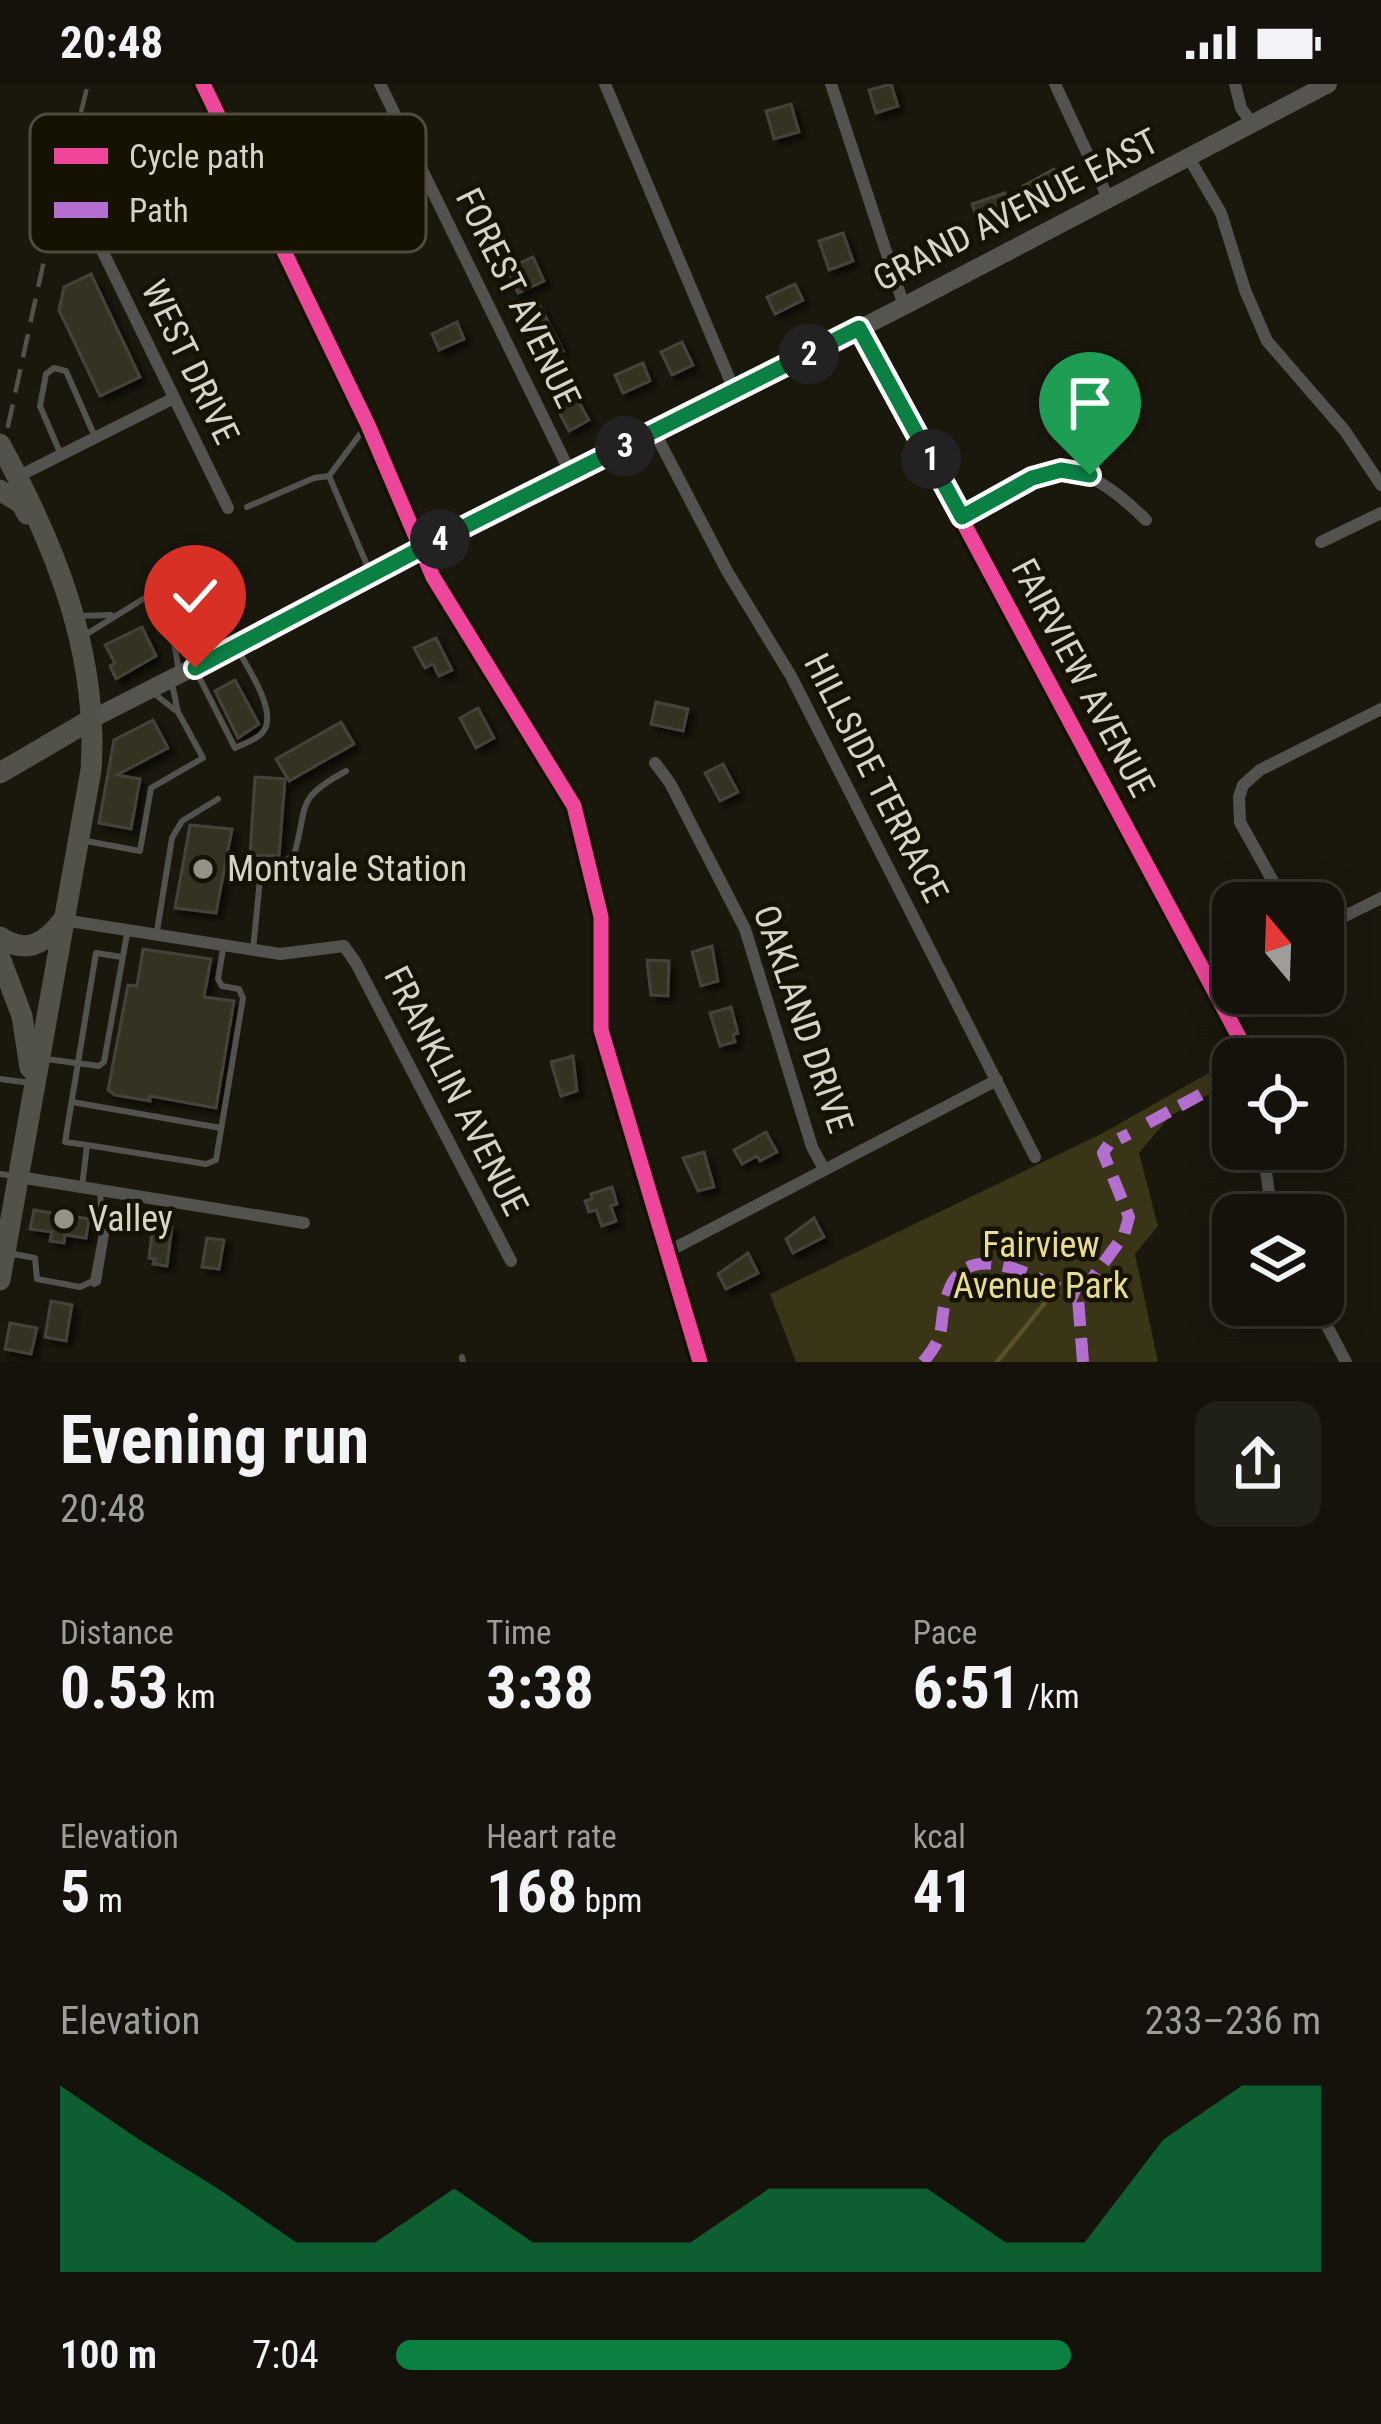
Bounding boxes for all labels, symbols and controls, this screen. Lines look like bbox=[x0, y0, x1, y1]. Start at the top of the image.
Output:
text: 20:48 bbox=[60, 16, 163, 69]
legend bbox=[30, 114, 426, 252]
street label: GRAND AVENUE EAST bbox=[866, 120, 1166, 300]
text: Cycle path bbox=[129, 137, 265, 176]
street label: FOREST AVENUE bbox=[447, 182, 589, 414]
text: Path bbox=[129, 191, 189, 230]
street label: WEST DRIVE bbox=[132, 273, 248, 451]
pin: 2 bbox=[779, 324, 839, 384]
text: 2 bbox=[801, 334, 817, 373]
pin bbox=[1039, 352, 1141, 475]
icon: arrive bbox=[1057, 370, 1123, 436]
pin: 3 bbox=[595, 416, 655, 476]
text: 3 bbox=[617, 426, 633, 465]
pin: 1 bbox=[901, 429, 961, 489]
text: 1 bbox=[923, 439, 939, 478]
pin: 4 bbox=[410, 509, 470, 569]
text: 4 bbox=[432, 519, 448, 558]
pin bbox=[144, 545, 246, 668]
street label: FAIRVIEW AVENUE bbox=[1003, 552, 1163, 804]
icon: check bbox=[162, 563, 228, 629]
street label: HILLSIDE TERRACE bbox=[795, 647, 957, 909]
place label: Montvale Station bbox=[227, 848, 467, 890]
marker: Montvale Station bbox=[190, 856, 216, 882]
north arrow bbox=[1212, 882, 1344, 1014]
map controls bbox=[1212, 882, 1344, 1326]
street label: OAKLAND DRIVE bbox=[744, 900, 862, 1138]
street label: FRANKLIN AVENUE bbox=[375, 960, 537, 1222]
button: locate bbox=[1212, 1038, 1344, 1170]
button: layers bbox=[1212, 1194, 1344, 1326]
place label: Valley bbox=[88, 1198, 173, 1240]
marker: Valley bbox=[51, 1206, 77, 1232]
park label: Fairview Avenue Park bbox=[953, 1224, 1129, 1307]
button: share bbox=[1195, 1401, 1321, 1527]
text: Evening run bbox=[60, 1402, 369, 1479]
text: 20:48 bbox=[60, 1486, 146, 1532]
text: Distance bbox=[60, 1613, 174, 1652]
text: Time bbox=[486, 1613, 551, 1652]
text: Pace bbox=[913, 1613, 977, 1652]
text: 0.53 bbox=[60, 1652, 168, 1723]
text: 3:38 bbox=[486, 1652, 594, 1723]
text: 6:51 bbox=[913, 1652, 1020, 1723]
text: km bbox=[168, 1677, 216, 1716]
text: /km bbox=[1020, 1677, 1080, 1716]
text: Elevation bbox=[60, 1817, 179, 1856]
text: Heart rate bbox=[486, 1817, 617, 1856]
text: kcal bbox=[913, 1817, 966, 1856]
text: 5 bbox=[60, 1856, 90, 1927]
text: 168 bbox=[486, 1856, 577, 1927]
text: 41 bbox=[913, 1856, 973, 1927]
text: m bbox=[90, 1881, 123, 1920]
text: bpm bbox=[577, 1881, 642, 1920]
text: Elevation bbox=[60, 1998, 200, 2044]
text: 233–236 m bbox=[1145, 1998, 1321, 2044]
text: 100 m bbox=[60, 2332, 157, 2378]
text: 7:04 bbox=[252, 2332, 319, 2378]

